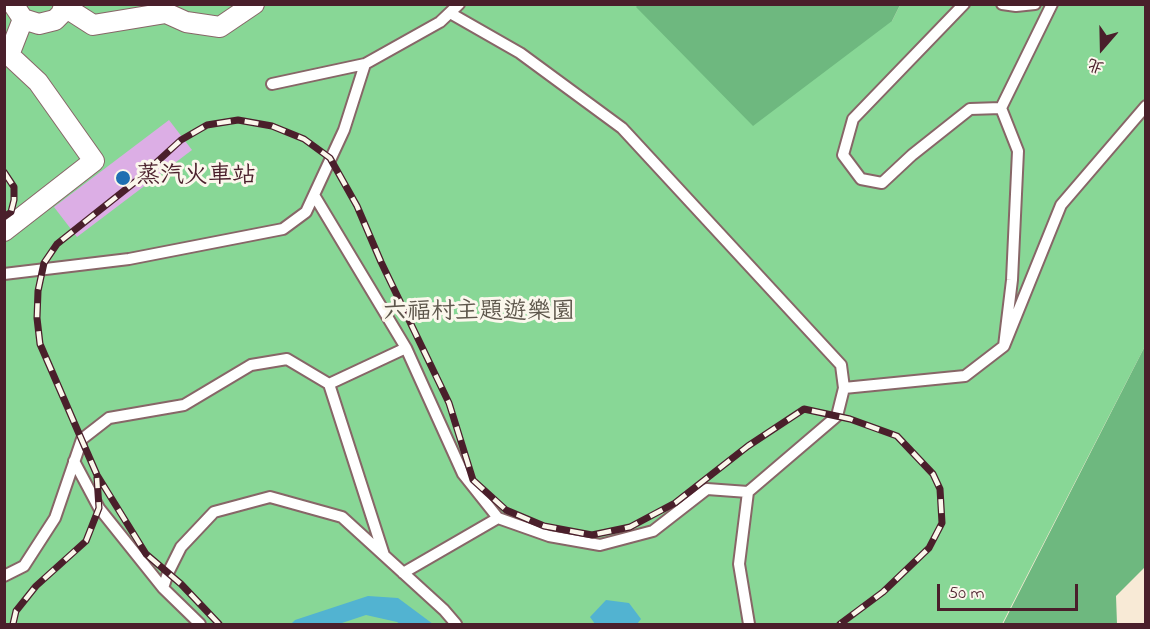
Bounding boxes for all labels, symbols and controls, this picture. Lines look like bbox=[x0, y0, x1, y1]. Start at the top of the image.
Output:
north arrow bbox=[1072, 18, 1132, 78]
text: 北 bbox=[1084, 51, 1107, 79]
place label: 蒸汽火車站 bbox=[136, 164, 256, 192]
marker: 蒸汽火車站 bbox=[114, 169, 132, 187]
park label: 六福村主題遊樂園 bbox=[383, 300, 575, 328]
scale bar bbox=[940, 572, 1081, 610]
text: 50 m bbox=[948, 581, 985, 607]

